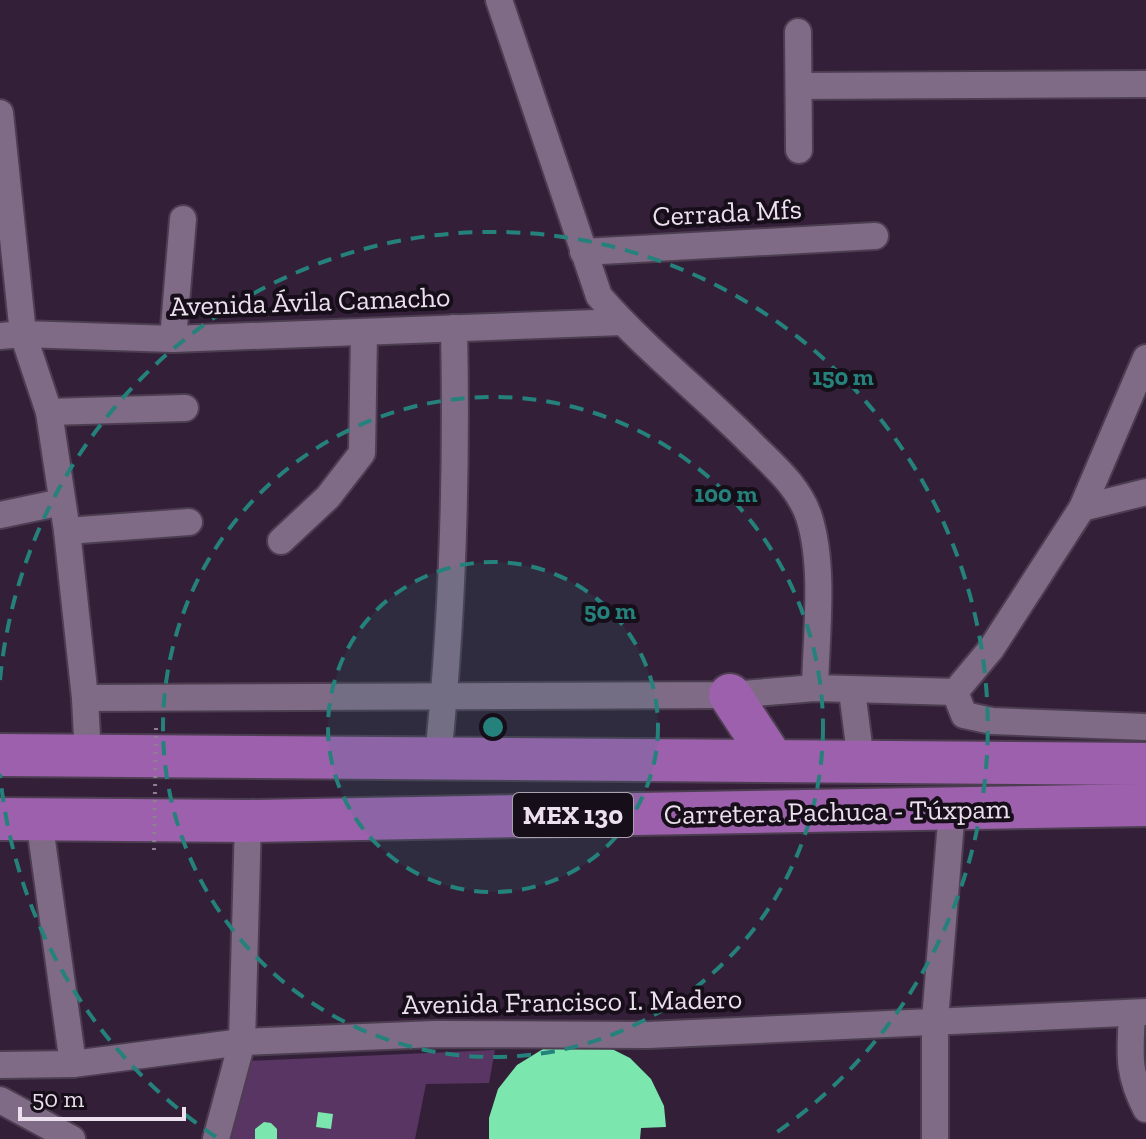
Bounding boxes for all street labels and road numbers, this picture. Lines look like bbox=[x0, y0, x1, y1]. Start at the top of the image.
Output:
street label: Cerrada Mfs bbox=[652, 192, 803, 233]
street label: Avenida Ávila Camacho bbox=[169, 280, 451, 323]
street label: Carretera Pachuca - Túxpam bbox=[664, 792, 1010, 831]
road number: MEX 130 bbox=[513, 793, 633, 837]
street label: Avenida Francisco I. Madero bbox=[402, 982, 743, 1021]

